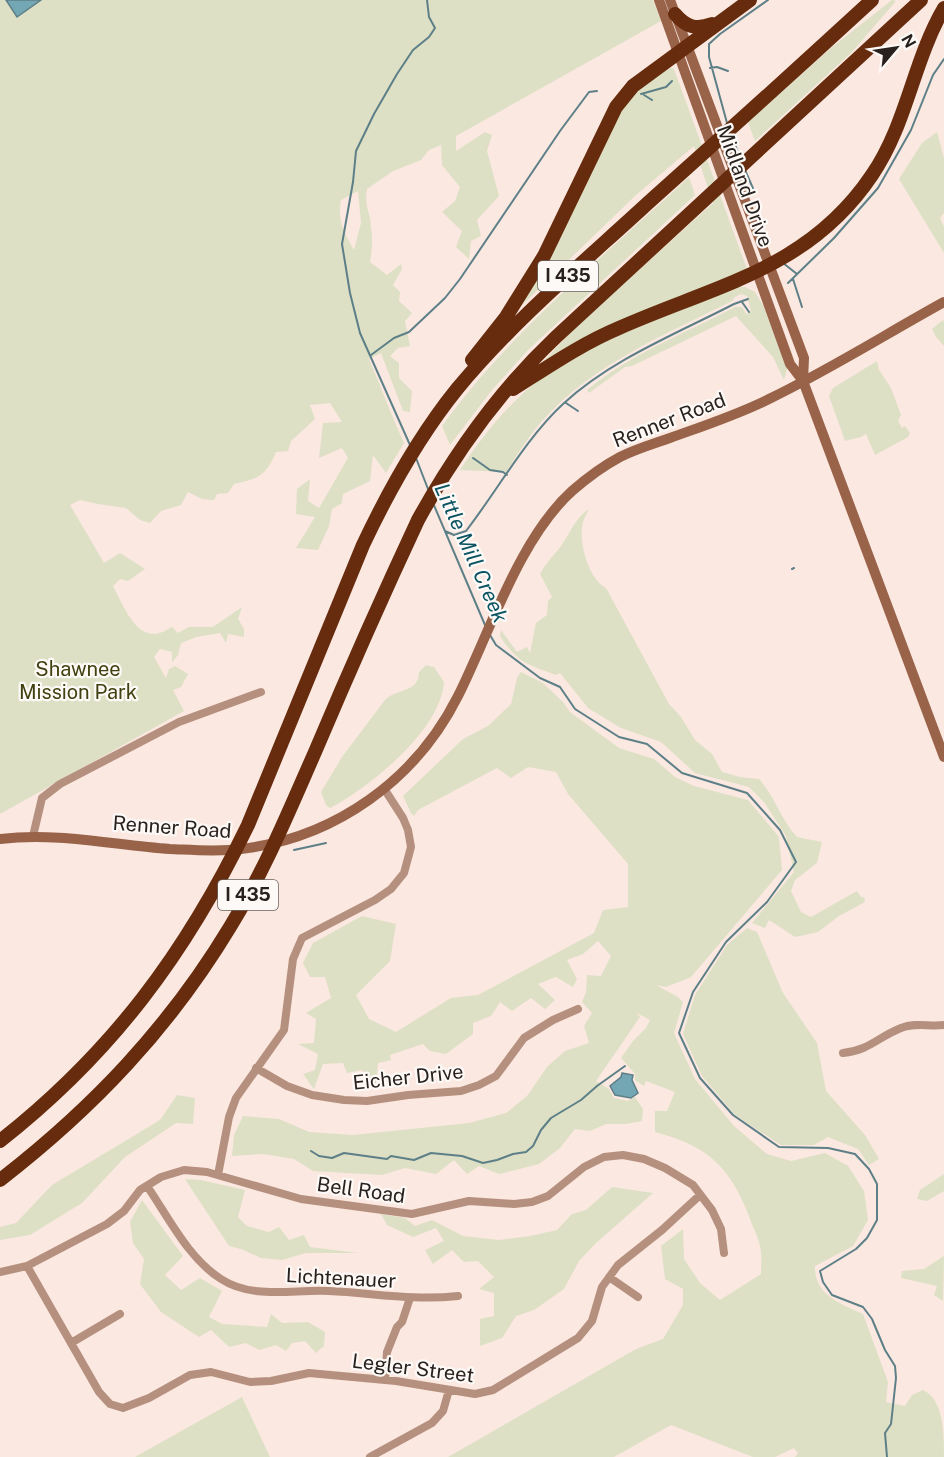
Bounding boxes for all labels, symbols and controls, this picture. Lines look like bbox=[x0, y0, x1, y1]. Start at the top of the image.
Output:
north arrow bbox=[866, 18, 926, 78]
text: N bbox=[897, 31, 920, 51]
street label: Midland Drive bbox=[712, 122, 778, 250]
road number: I 435 bbox=[538, 261, 598, 291]
street label: Renner Road bbox=[609, 387, 729, 453]
water label: Little Mill Creek bbox=[429, 479, 514, 627]
park label: Shawnee Mission Park bbox=[19, 657, 137, 704]
street label: Renner Road bbox=[112, 811, 232, 843]
road number: I 435 bbox=[218, 880, 278, 910]
street label: Eicher Drive bbox=[351, 1059, 465, 1095]
street label: Bell Road bbox=[315, 1172, 407, 1208]
street label: Lichtenauer bbox=[285, 1263, 397, 1293]
street label: Legler Street bbox=[351, 1349, 475, 1387]

